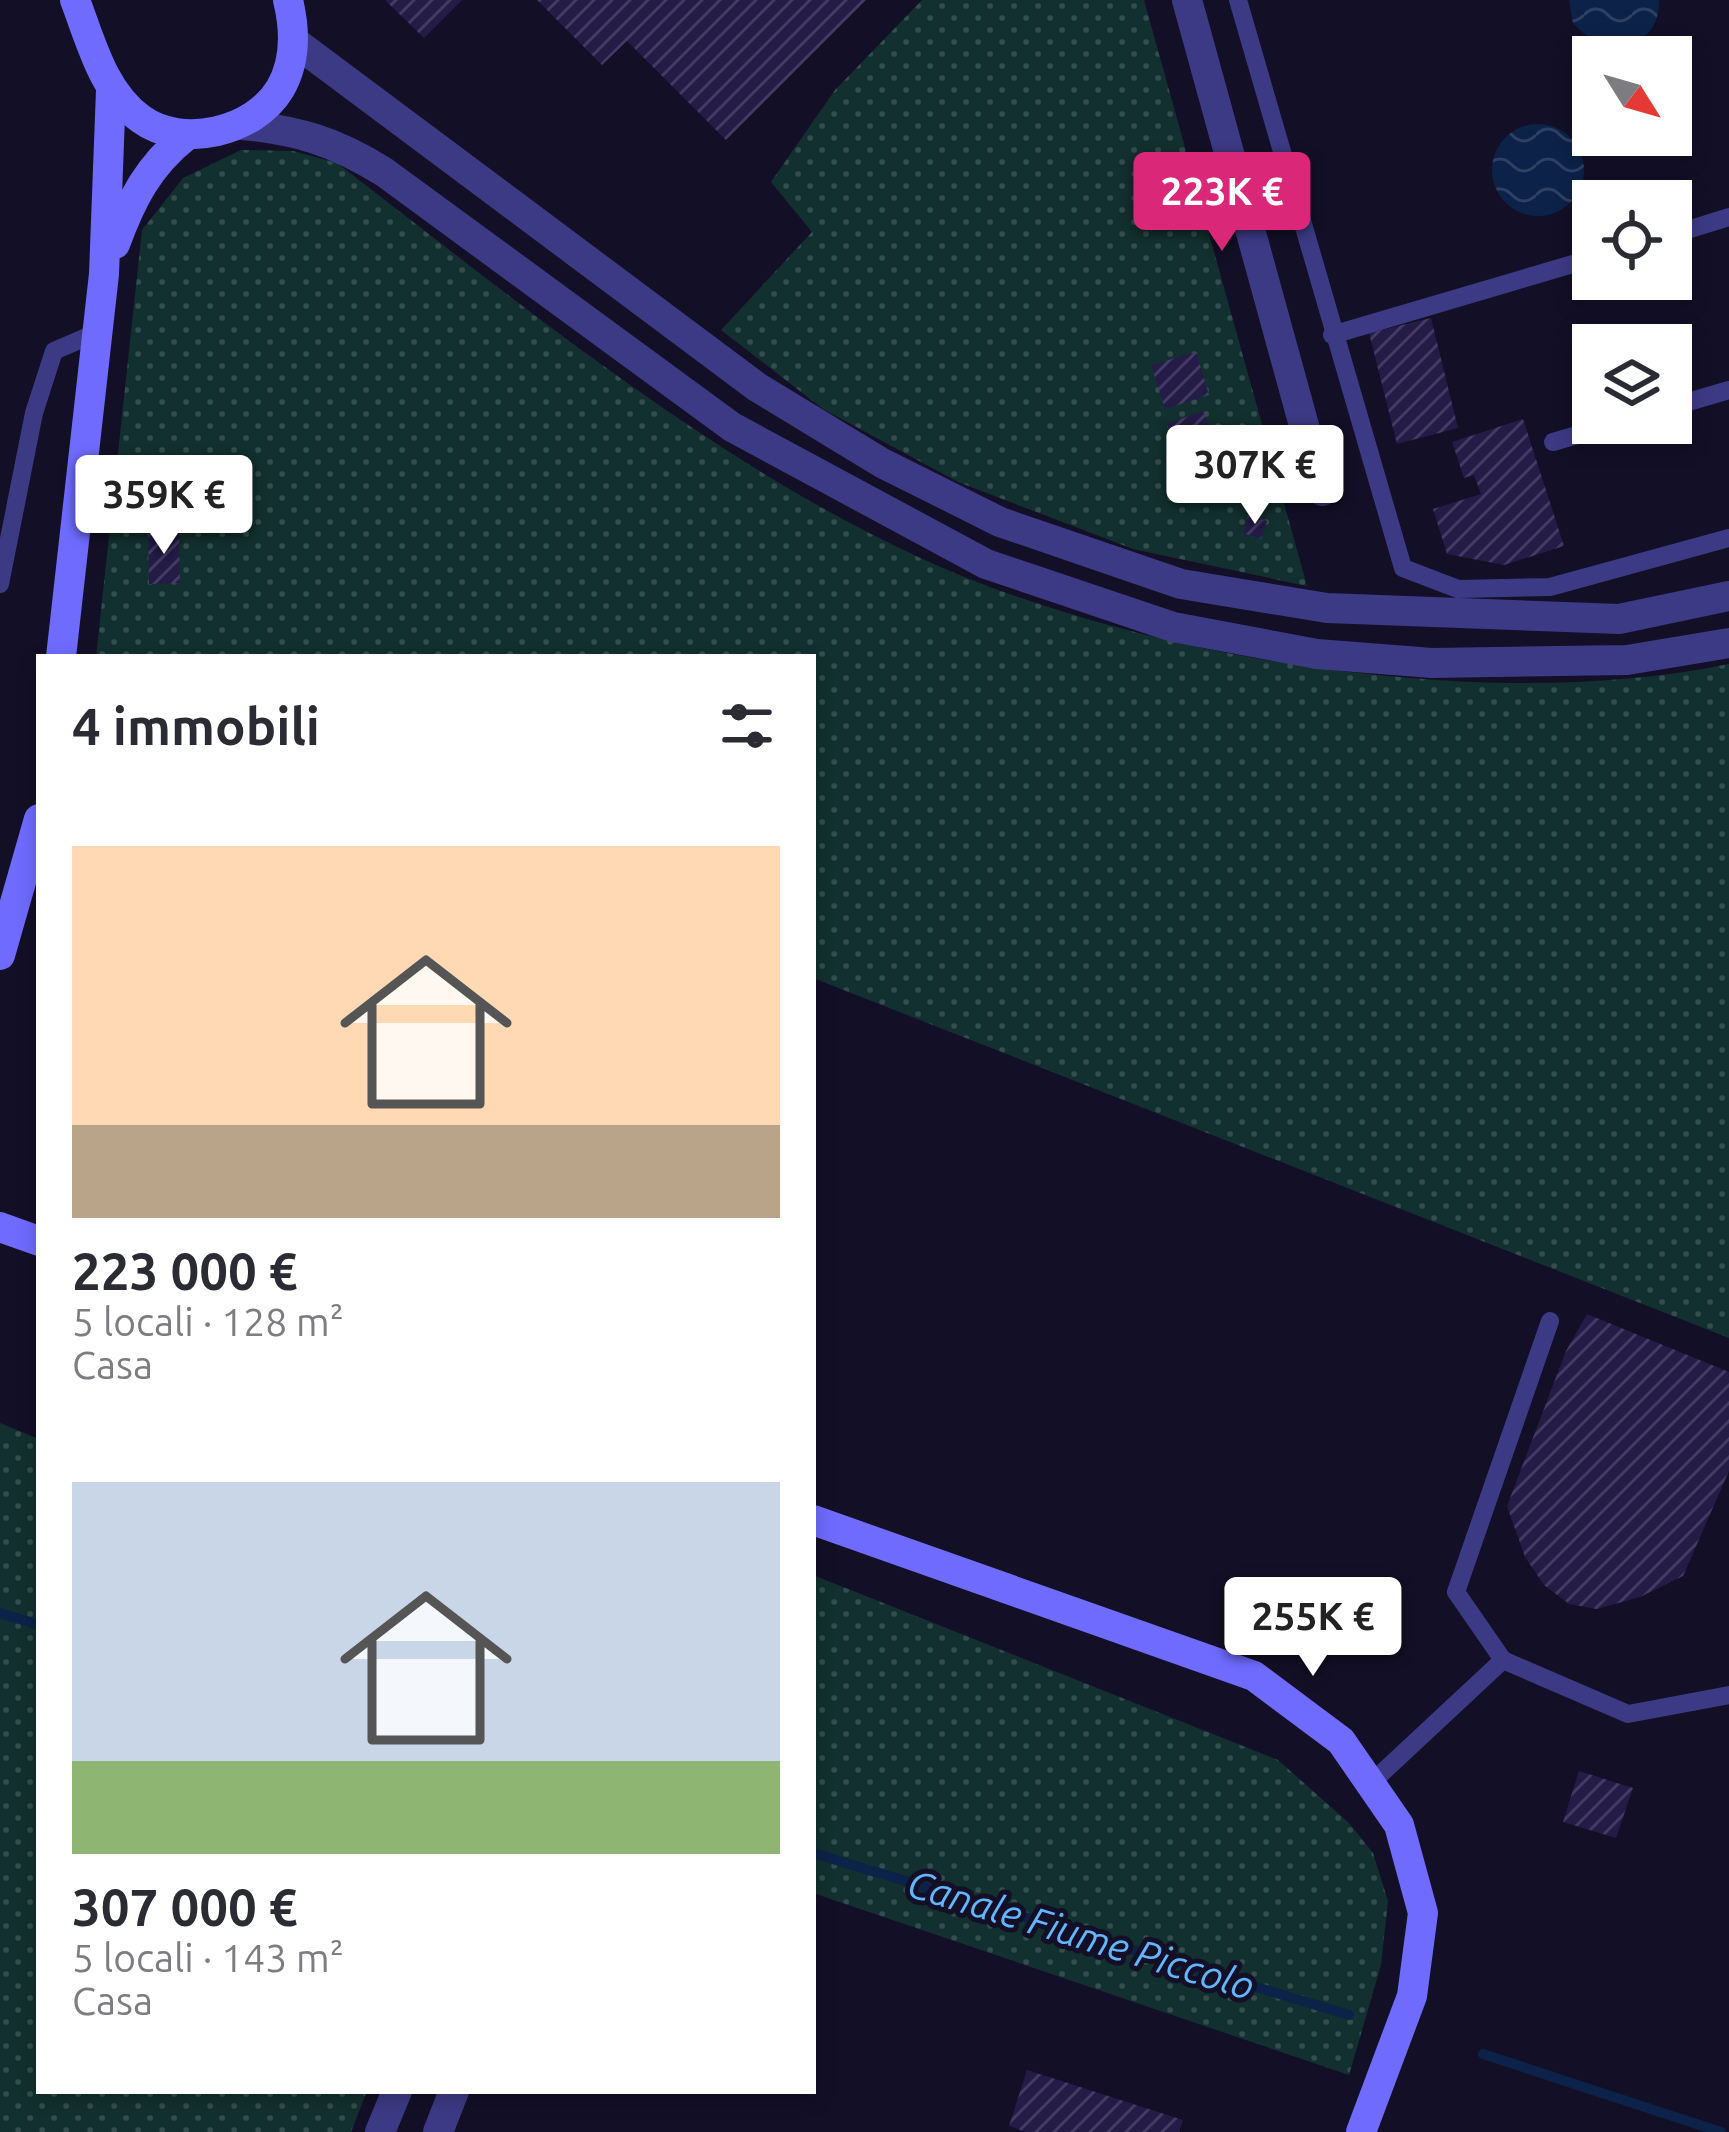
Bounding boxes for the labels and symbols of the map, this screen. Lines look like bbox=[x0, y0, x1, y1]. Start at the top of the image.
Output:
north arrow bbox=[1572, 36, 1692, 156]
pin: 223K € bbox=[1124, 152, 1320, 254]
pin: 307K € bbox=[1157, 425, 1353, 527]
pin: 359K € bbox=[66, 455, 262, 557]
pin: 255K € bbox=[1215, 1577, 1411, 1679]
water label: Canale Fiume Piccolo bbox=[903, 1861, 1259, 2007]

